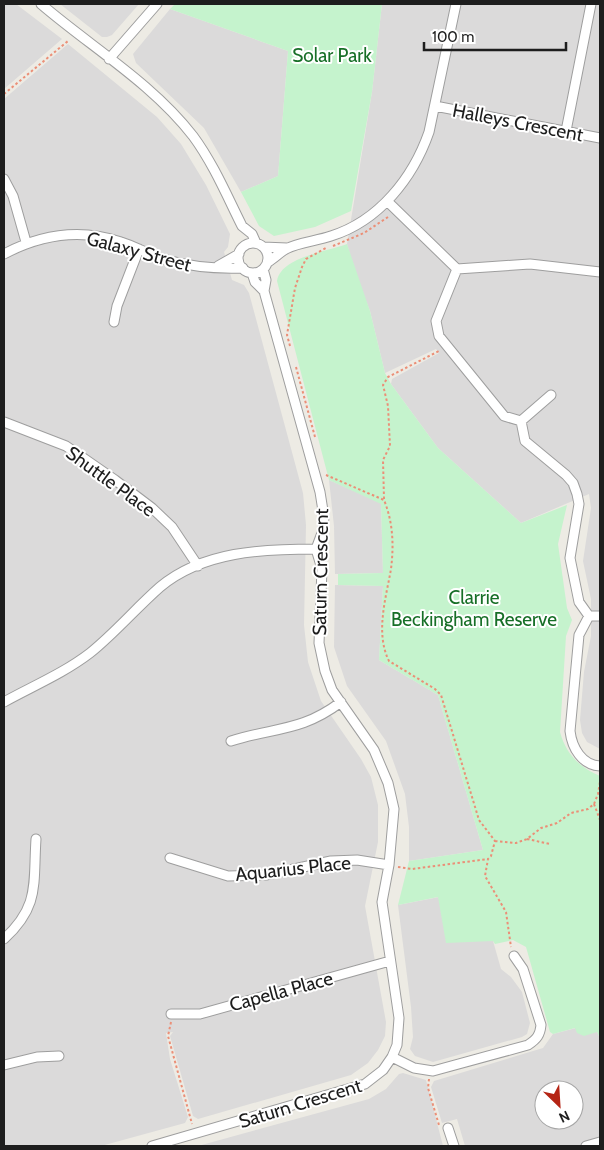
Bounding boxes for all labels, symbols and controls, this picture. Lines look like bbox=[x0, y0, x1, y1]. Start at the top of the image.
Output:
scale bar bbox=[424, 20, 566, 52]
text: 100 m bbox=[432, 28, 474, 46]
park label: Solar Park bbox=[292, 44, 372, 67]
street label: Halleys Crescent bbox=[451, 99, 586, 147]
street label: Galaxy Street bbox=[84, 227, 194, 277]
street label: Shuttle Place bbox=[61, 441, 160, 522]
street label: Saturn Crescent bbox=[308, 508, 333, 636]
park label: Clarrie Beckingham Reserve bbox=[391, 586, 557, 631]
street label: Aquarius Place bbox=[234, 851, 352, 886]
street label: Capella Place bbox=[227, 967, 336, 1016]
street label: Saturn Crescent bbox=[236, 1074, 365, 1133]
north arrow bbox=[534, 1080, 584, 1130]
text: N bbox=[556, 1107, 573, 1127]

